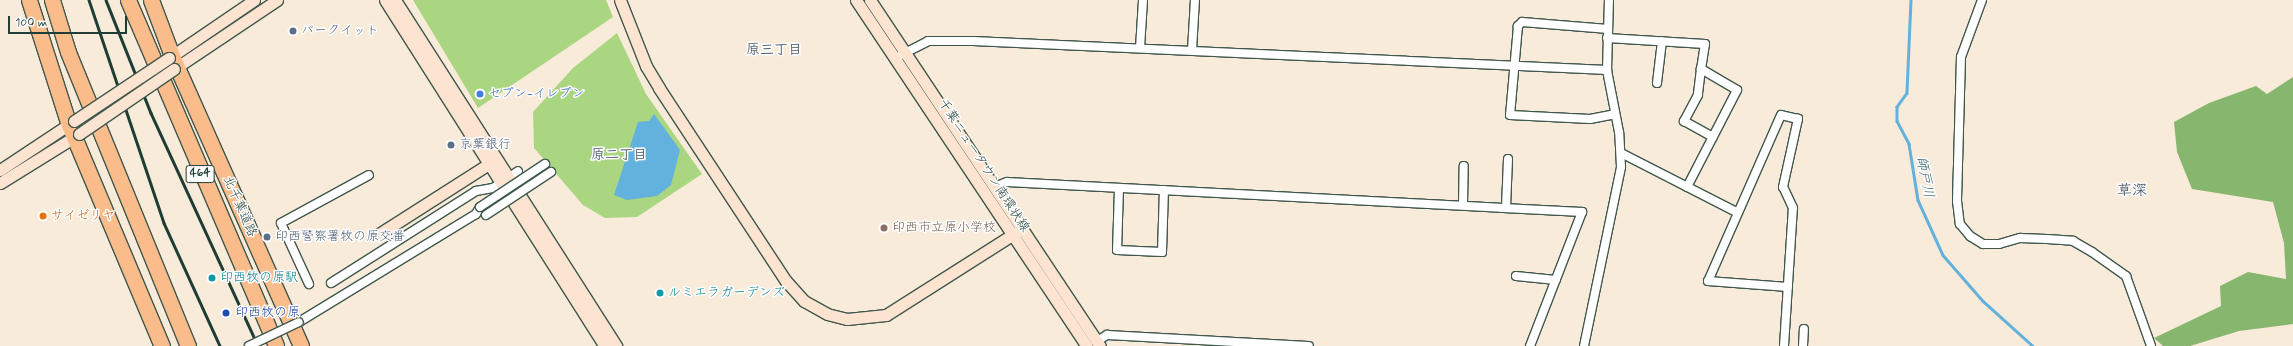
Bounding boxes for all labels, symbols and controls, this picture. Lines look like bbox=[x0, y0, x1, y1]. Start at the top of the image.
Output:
scale bar bbox=[10, 8, 129, 34]
text: 100 m bbox=[15, 15, 47, 31]
place label: パークイット bbox=[301, 23, 379, 39]
marker: パークイット bbox=[288, 26, 298, 36]
district label: 原三丁目 bbox=[746, 42, 802, 58]
place label: セブン-イレブン bbox=[488, 86, 585, 102]
marker: セブン-イレブン bbox=[475, 89, 485, 99]
street label: 千葉ニュータウン南環状線 bbox=[934, 96, 1032, 236]
place label: 京葉銀行 bbox=[459, 137, 511, 153]
marker: 京葉銀行 bbox=[446, 140, 456, 150]
district label: 原二丁目 bbox=[591, 147, 647, 163]
water label: 師戸川 bbox=[1913, 155, 1937, 199]
road number: 464 bbox=[185, 164, 215, 184]
street label: 北千葉道路 bbox=[219, 174, 259, 240]
district label: 草深 bbox=[2117, 183, 2147, 201]
place label: サイゼリヤ bbox=[51, 208, 116, 224]
marker: サイゼリヤ bbox=[38, 211, 48, 221]
place label: 印西市立原小学校 bbox=[892, 220, 996, 236]
marker: 印西市立原小学校 bbox=[879, 223, 889, 233]
place label: 印西警察署牧の原交番 bbox=[275, 229, 405, 245]
marker: 印西警察署牧の原交番 bbox=[262, 232, 272, 242]
place label: 印西牧の原駅 bbox=[220, 270, 298, 286]
marker: 印西牧の原駅 bbox=[207, 273, 217, 283]
place label: ルミエラガーデンズ bbox=[668, 285, 785, 301]
marker: ルミエラガーデンズ bbox=[655, 288, 665, 298]
place label: 印西牧の原 bbox=[235, 305, 300, 321]
marker: 印西牧の原 bbox=[220, 307, 232, 319]

